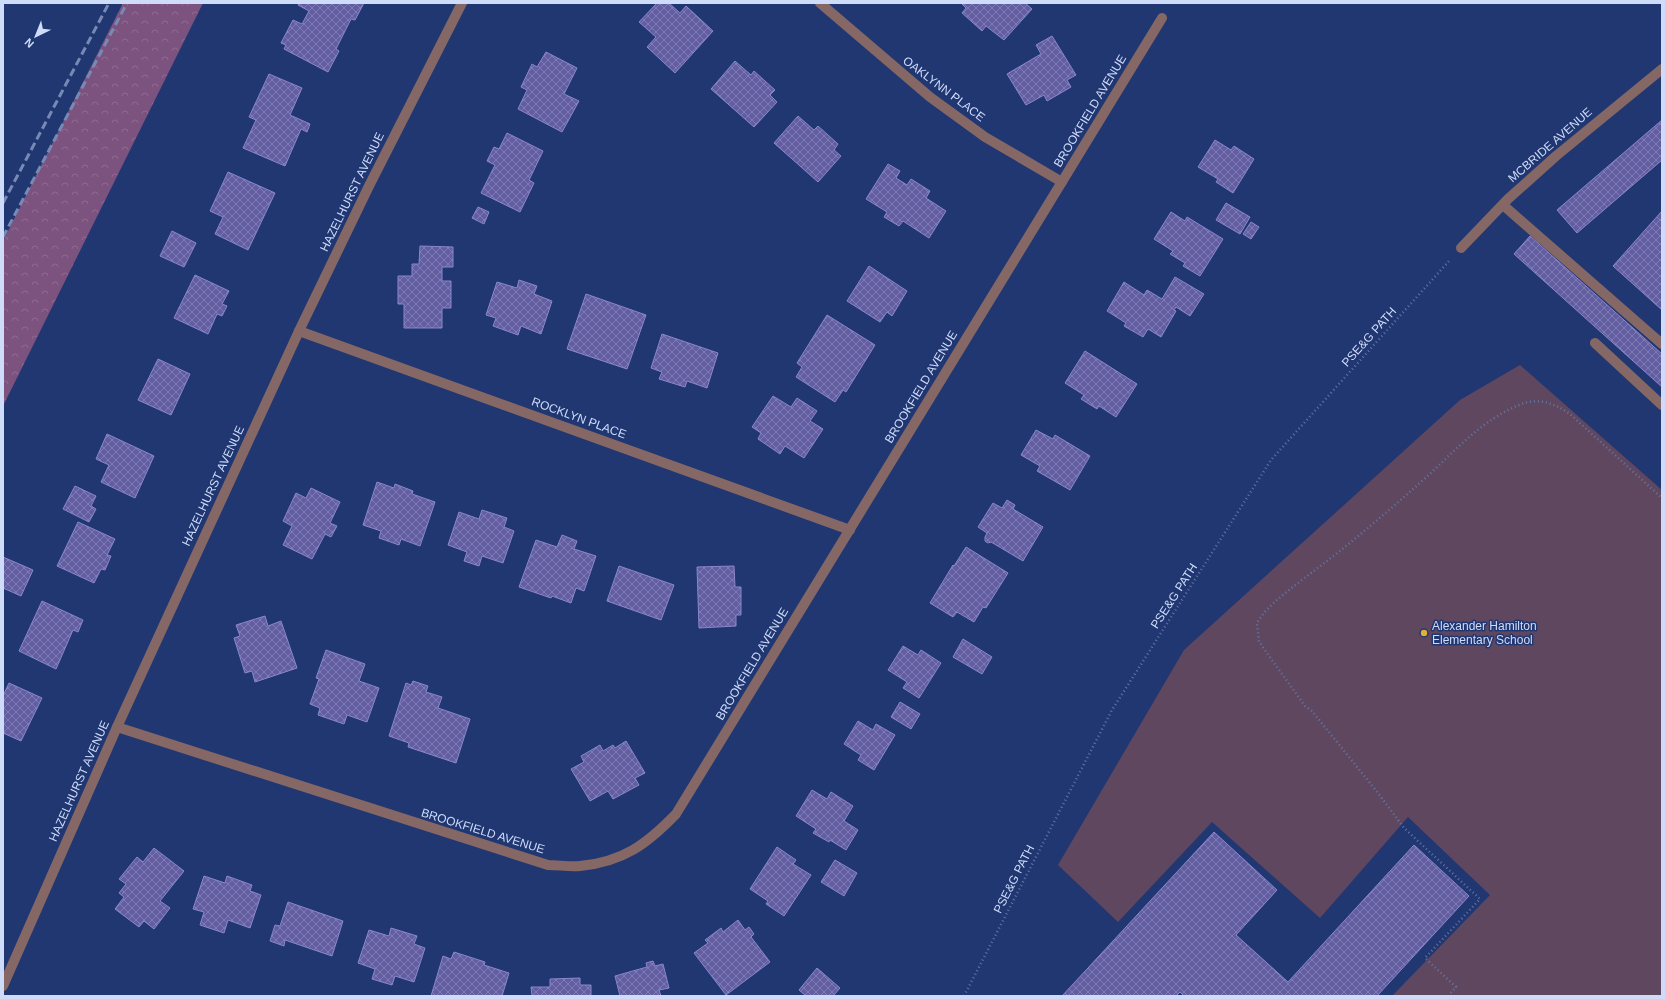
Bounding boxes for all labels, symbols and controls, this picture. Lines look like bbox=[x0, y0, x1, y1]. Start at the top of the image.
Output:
north arrow bbox=[16, 16, 56, 56]
text: N bbox=[22, 36, 36, 50]
street label: BROOKFIELD AVENUE bbox=[1051, 52, 1129, 170]
street label: OAKLYNN PLACE bbox=[900, 54, 988, 124]
street label: MCBRIDE AVENUE bbox=[1505, 105, 1595, 185]
street label: HAZELHURST AVENUE bbox=[317, 130, 387, 254]
street label: PSE&G PATH bbox=[1339, 304, 1399, 370]
street label: BROOKFIELD AVENUE bbox=[882, 328, 960, 446]
street label: ROCKLYN PLACE bbox=[530, 394, 628, 442]
street label: HAZELHURST AVENUE bbox=[179, 424, 247, 548]
street label: PSE&G PATH bbox=[1148, 561, 1200, 631]
street label: BROOKFIELD AVENUE bbox=[713, 605, 791, 723]
place label: Alexander Hamilton Elementary School bbox=[1432, 619, 1537, 647]
marker: Alexander Hamilton Elementary School bbox=[1419, 628, 1429, 638]
street label: HAZELHURST AVENUE bbox=[46, 718, 112, 844]
street label: BROOKFIELD AVENUE bbox=[420, 806, 546, 856]
street label: PSE&G PATH bbox=[991, 842, 1037, 916]

